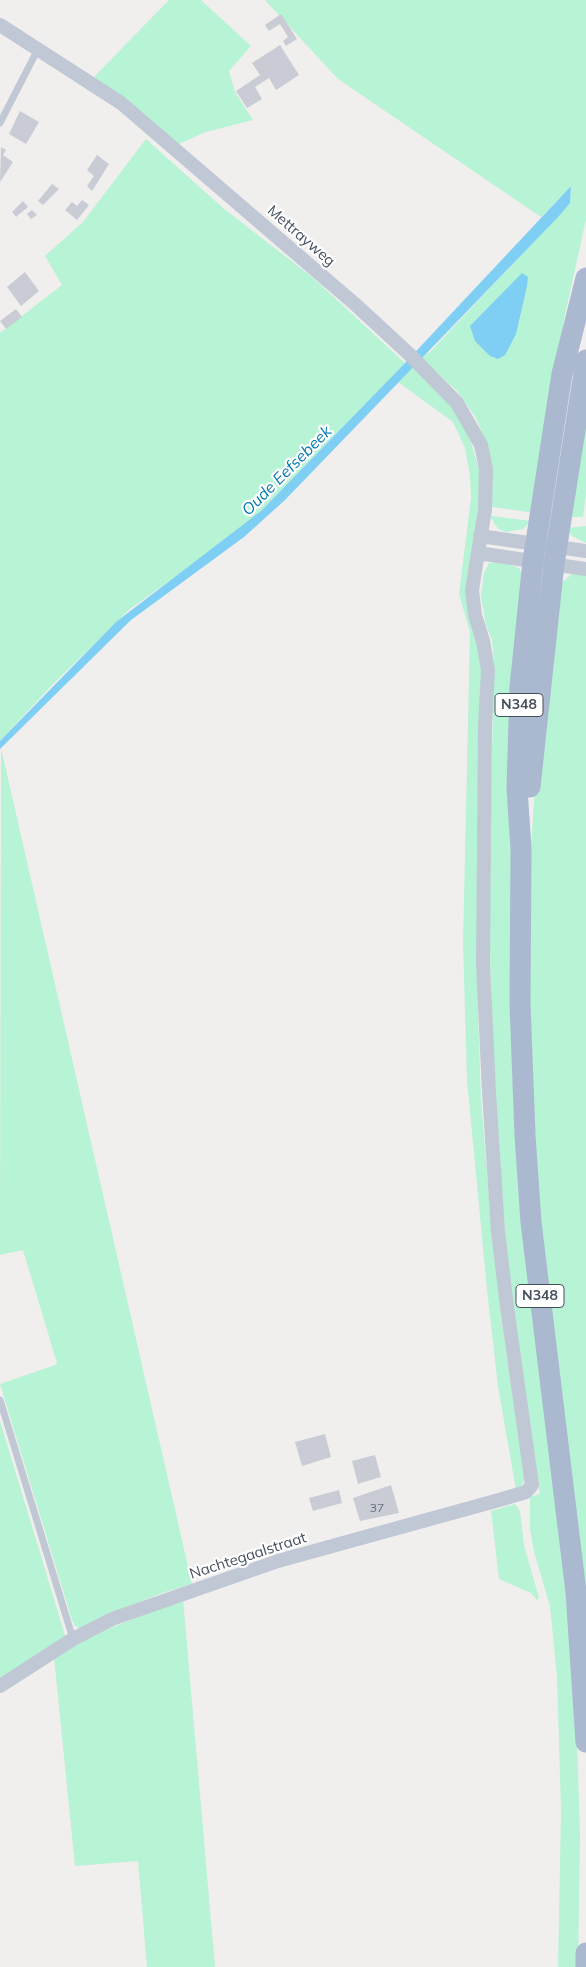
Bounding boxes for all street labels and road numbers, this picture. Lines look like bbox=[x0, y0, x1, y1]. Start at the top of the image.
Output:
street label: Mettrayweg bbox=[263, 202, 339, 270]
road number: N348 bbox=[495, 694, 543, 716]
road number: N348 bbox=[516, 1284, 564, 1308]
street label: Nachtegaalstraat bbox=[187, 1529, 309, 1583]

